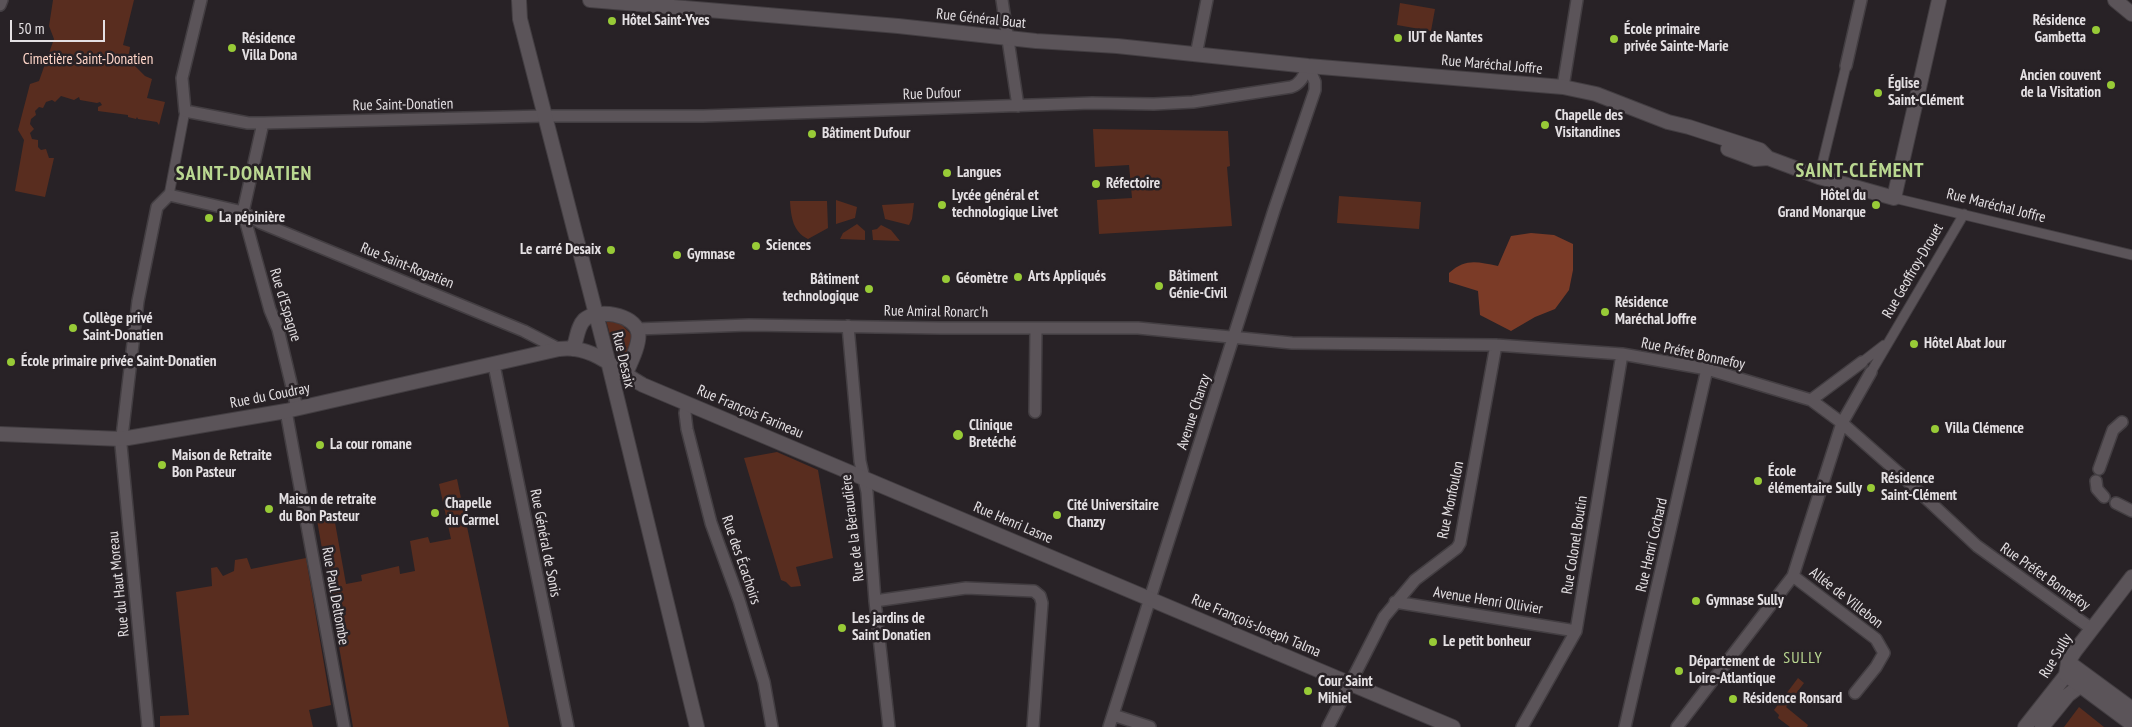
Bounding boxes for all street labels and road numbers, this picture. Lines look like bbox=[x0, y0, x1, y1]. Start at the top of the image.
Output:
street label: Rue Général Buat bbox=[935, 5, 1027, 33]
street label: Rue Maréchal Joffre bbox=[1441, 52, 1543, 78]
street label: Rue Dufour bbox=[903, 84, 961, 104]
street label: Rue Saint-Donatien bbox=[353, 95, 453, 115]
street label: Rue Maréchal Joffre bbox=[1945, 185, 2047, 227]
street label: Rue Geoffroy-Drouet bbox=[1879, 220, 1947, 322]
street label: Rue Saint-Rogatien bbox=[358, 239, 456, 293]
street label: Rue d'Espagne bbox=[265, 266, 305, 344]
street label: Rue Amiral Ronarc'h bbox=[884, 302, 988, 322]
street label: Rue Desaix bbox=[608, 330, 638, 390]
street label: Rue Préfet Bonnefoy bbox=[1639, 334, 1747, 374]
street label: Avenue Chanzy bbox=[1173, 372, 1215, 452]
street label: Rue du Coudray bbox=[229, 379, 311, 413]
street label: Rue François Farineau bbox=[694, 381, 806, 443]
street label: Rue Monfoulon bbox=[1434, 459, 1468, 541]
street label: Rue de la Béraudière bbox=[838, 473, 868, 583]
street label: Rue Général de Sonis bbox=[526, 487, 564, 599]
street label: Rue Colonel Boutin bbox=[1558, 494, 1592, 596]
street label: Rue Henri Cochard bbox=[1632, 496, 1672, 594]
street label: Rue Henri Lasne bbox=[971, 498, 1055, 548]
street label: Rue des Écachoirs bbox=[717, 513, 765, 607]
street label: Rue du Haut Moreau bbox=[105, 530, 133, 638]
street label: Rue Préfet Bonnefoy bbox=[1997, 539, 2093, 615]
street label: Rue Paul Deltombe bbox=[318, 546, 352, 646]
street label: Allée de Villebon bbox=[1806, 564, 1886, 632]
street label: Avenue Henri Ollivier bbox=[1432, 583, 1544, 619]
street label: Rue François-Joseph Talma bbox=[1189, 591, 1323, 661]
street label: Rue Sully bbox=[2036, 631, 2076, 681]

